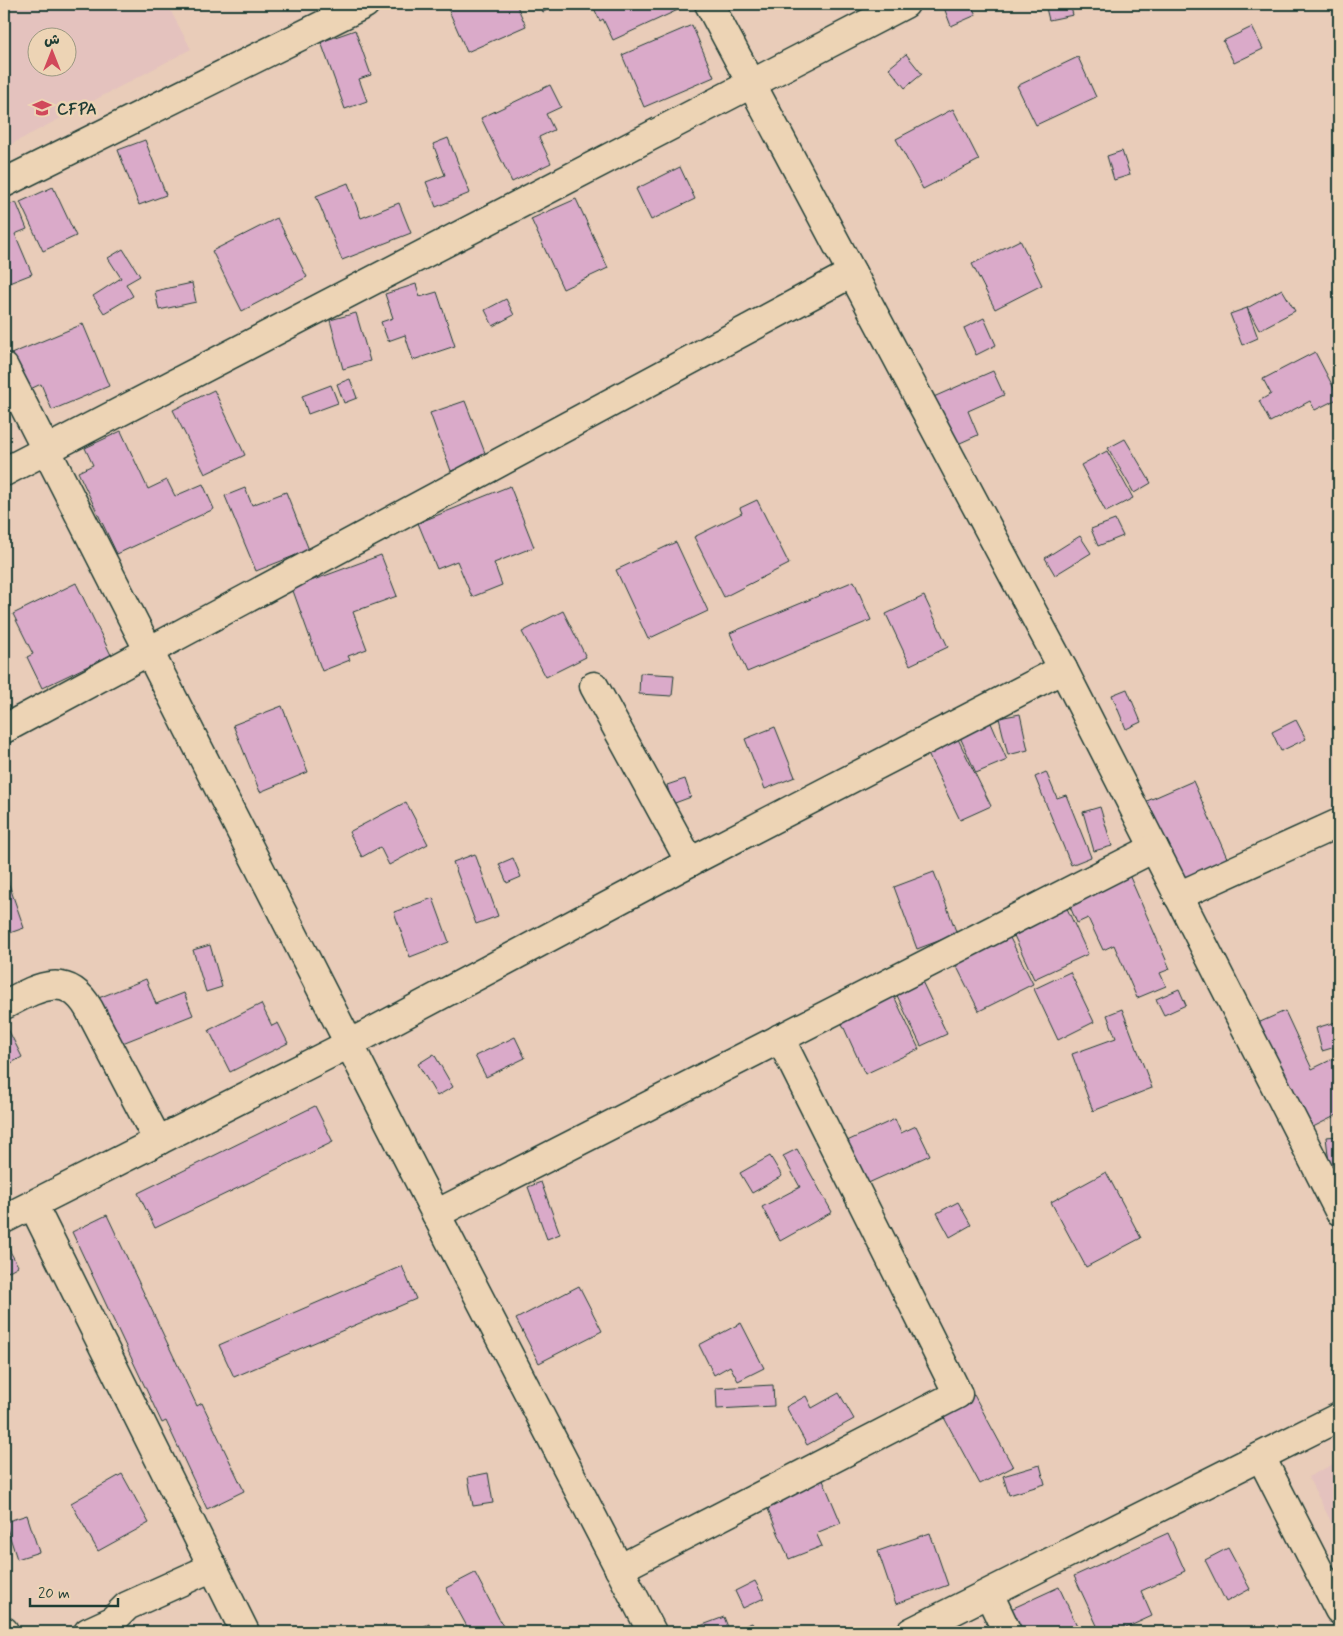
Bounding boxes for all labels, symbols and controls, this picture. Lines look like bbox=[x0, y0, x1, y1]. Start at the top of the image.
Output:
north arrow bbox=[28, 28, 78, 78]
text: ش bbox=[44, 31, 60, 49]
school or university icon: CFPA bbox=[31, 97, 53, 119]
place label: CFPA bbox=[57, 99, 97, 120]
scale bar bbox=[30, 1576, 118, 1608]
text: 20 m bbox=[38, 1584, 70, 1604]

